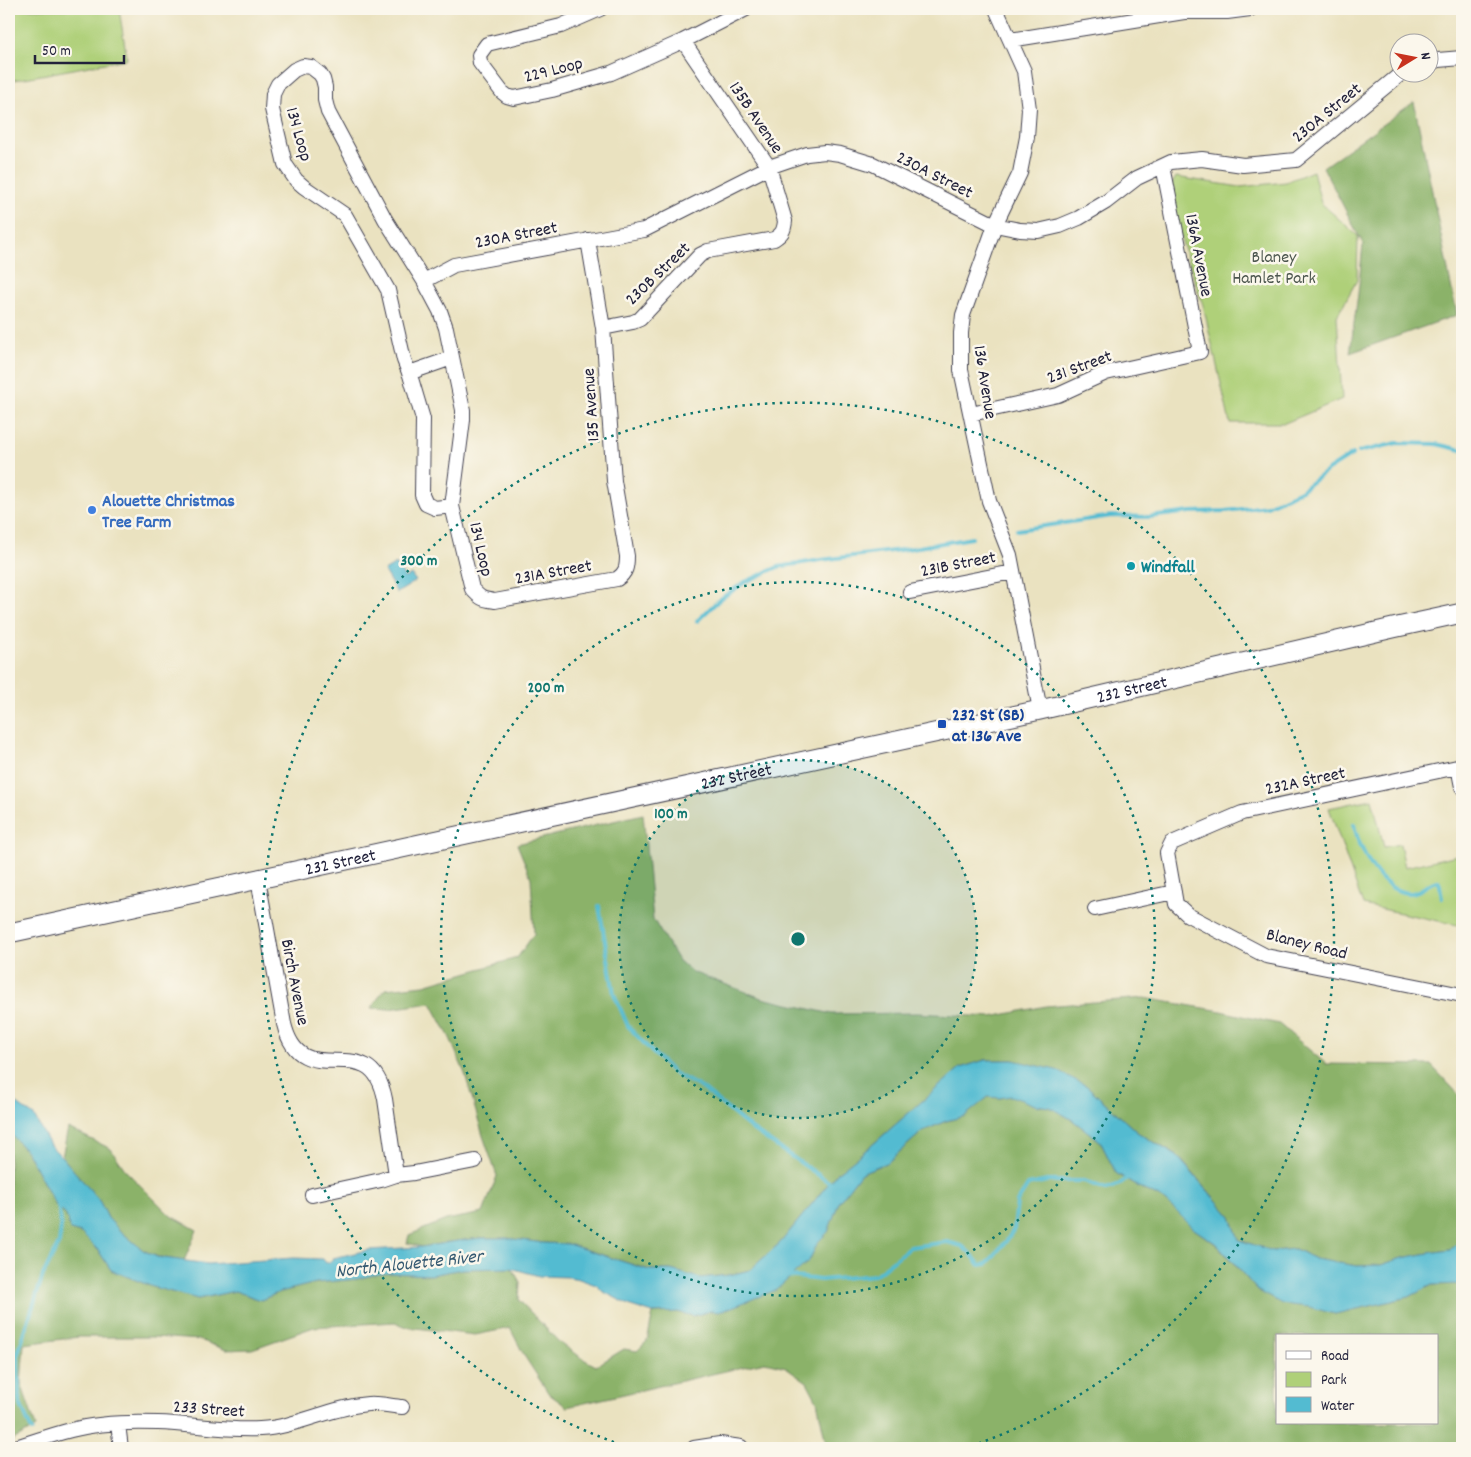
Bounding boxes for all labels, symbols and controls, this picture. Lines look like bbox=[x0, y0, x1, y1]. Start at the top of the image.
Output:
scale bar bbox=[35, 32, 124, 64]
north arrow bbox=[1388, 32, 1438, 82]
text: 50 m bbox=[42, 41, 71, 63]
text: N bbox=[1414, 51, 1435, 61]
street label: 229 Loop bbox=[522, 52, 586, 91]
street label: 135B Avenue bbox=[722, 77, 788, 160]
street label: 230A Street bbox=[1287, 78, 1368, 150]
street label: 134 Loop bbox=[278, 105, 317, 165]
street label: 230A Street bbox=[891, 146, 977, 206]
street label: 136A Avenue bbox=[1177, 212, 1218, 299]
street label: 230A Street bbox=[473, 216, 560, 257]
street label: 230B Street bbox=[621, 237, 697, 312]
park label: Blaney Hamlet Park bbox=[1232, 246, 1316, 292]
street label: 136 Avenue bbox=[965, 344, 1002, 421]
street label: 231 Street bbox=[1044, 345, 1116, 392]
street label: 135 Avenue bbox=[577, 367, 608, 442]
place label: Alouette Christmas Tree Farm bbox=[102, 490, 235, 536]
marker: Alouette Christmas Tree Farm bbox=[86, 504, 98, 516]
street label: 134 Loop bbox=[461, 520, 498, 579]
street label: 231B Street bbox=[919, 546, 999, 585]
text: 300 m bbox=[401, 551, 437, 573]
street label: 231A Street bbox=[513, 554, 594, 593]
place label: Windfall bbox=[1141, 556, 1195, 581]
marker: Windfall bbox=[1125, 560, 1137, 572]
street label: 232 Street bbox=[1095, 671, 1170, 711]
text: 200 m bbox=[528, 678, 564, 700]
place label: 232 St (SB) at 136 Ave bbox=[952, 704, 1024, 750]
marker: 232 St (SB) at 136 Ave bbox=[936, 718, 948, 730]
street label: 232 Street bbox=[699, 758, 775, 798]
street label: 232A Street bbox=[1263, 762, 1348, 803]
text: 100 m bbox=[654, 804, 688, 826]
street label: 232 Street bbox=[303, 844, 379, 884]
street label: Blaney Road bbox=[1263, 923, 1349, 968]
centre of rings bbox=[789, 930, 807, 948]
street label: Birch Avenue bbox=[273, 937, 314, 1028]
water label: North Alouette River bbox=[335, 1244, 486, 1287]
legend bbox=[1276, 1334, 1438, 1424]
text: Road bbox=[1321, 1346, 1349, 1368]
text: Park bbox=[1321, 1370, 1347, 1392]
street label: 233 Street bbox=[172, 1396, 246, 1425]
text: Water bbox=[1321, 1396, 1355, 1418]

